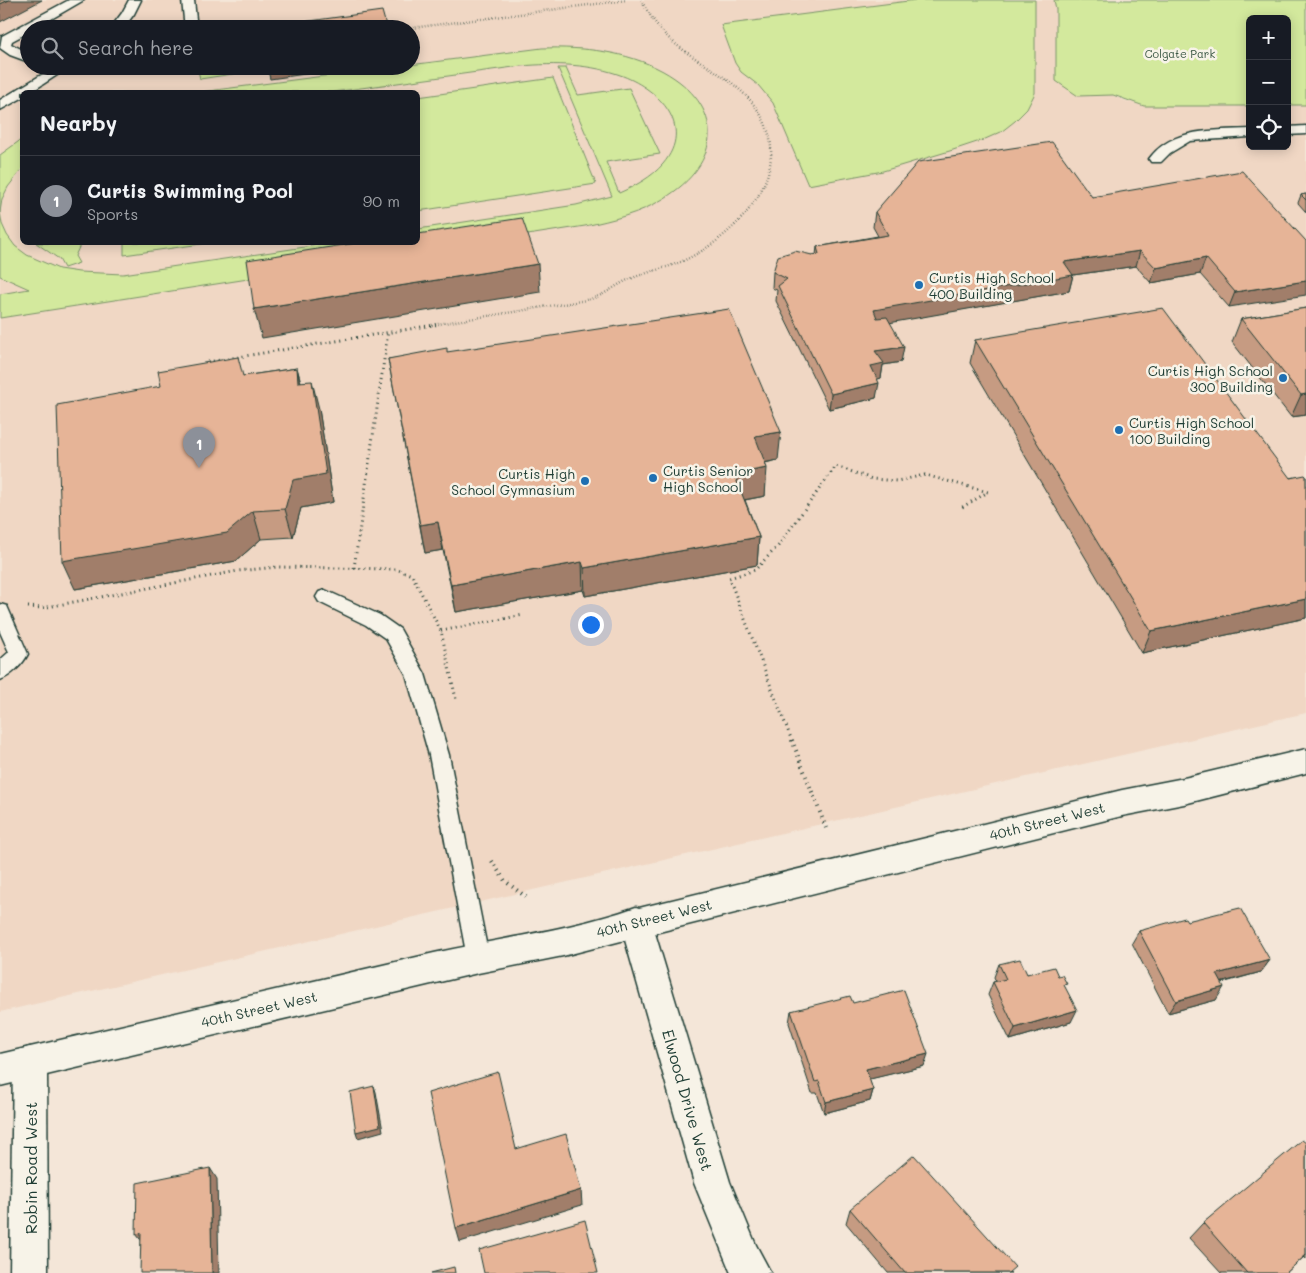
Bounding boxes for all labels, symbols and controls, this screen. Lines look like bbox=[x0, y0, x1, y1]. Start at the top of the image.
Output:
map controls bbox=[1246, 15, 1291, 150]
button: + bbox=[1246, 15, 1291, 60]
search box bbox=[20, 20, 420, 75]
icon: search bbox=[38, 34, 66, 62]
text: Search here bbox=[78, 35, 194, 60]
park label: Colgate Park bbox=[1145, 46, 1215, 61]
button: − bbox=[1246, 60, 1291, 105]
button: locate bbox=[1246, 105, 1291, 150]
text: Nearby bbox=[40, 109, 117, 136]
text: Curtis Swimming Pool bbox=[87, 178, 293, 203]
text: 1 bbox=[52, 190, 60, 211]
text: 90 m bbox=[363, 190, 400, 211]
text: Sports bbox=[87, 203, 138, 224]
place label: Curtis High School 400 Building bbox=[929, 268, 1054, 303]
marker: Curtis High School 400 Building bbox=[913, 279, 925, 291]
place label: Curtis High School 300 Building bbox=[1148, 361, 1273, 396]
marker: Curtis High School 300 Building bbox=[1277, 372, 1289, 384]
place label: Curtis High School 100 Building bbox=[1129, 413, 1254, 448]
marker: Curtis High School 100 Building bbox=[1113, 424, 1125, 436]
pin: 1 bbox=[183, 427, 215, 468]
place label: Curtis Senior High School bbox=[663, 461, 753, 496]
place label: Curtis High School Gymnasium bbox=[451, 464, 575, 499]
marker: Curtis Senior High School bbox=[647, 472, 659, 484]
marker: Curtis High School Gymnasium bbox=[579, 475, 591, 487]
your location bbox=[578, 612, 604, 638]
street label: 40th Street West bbox=[987, 797, 1107, 845]
street label: 40th Street West bbox=[594, 894, 714, 942]
street label: 40th Street West bbox=[199, 986, 319, 1032]
street label: Elwood Drive West bbox=[658, 1027, 718, 1173]
street label: Robin Road West bbox=[20, 1102, 41, 1234]

